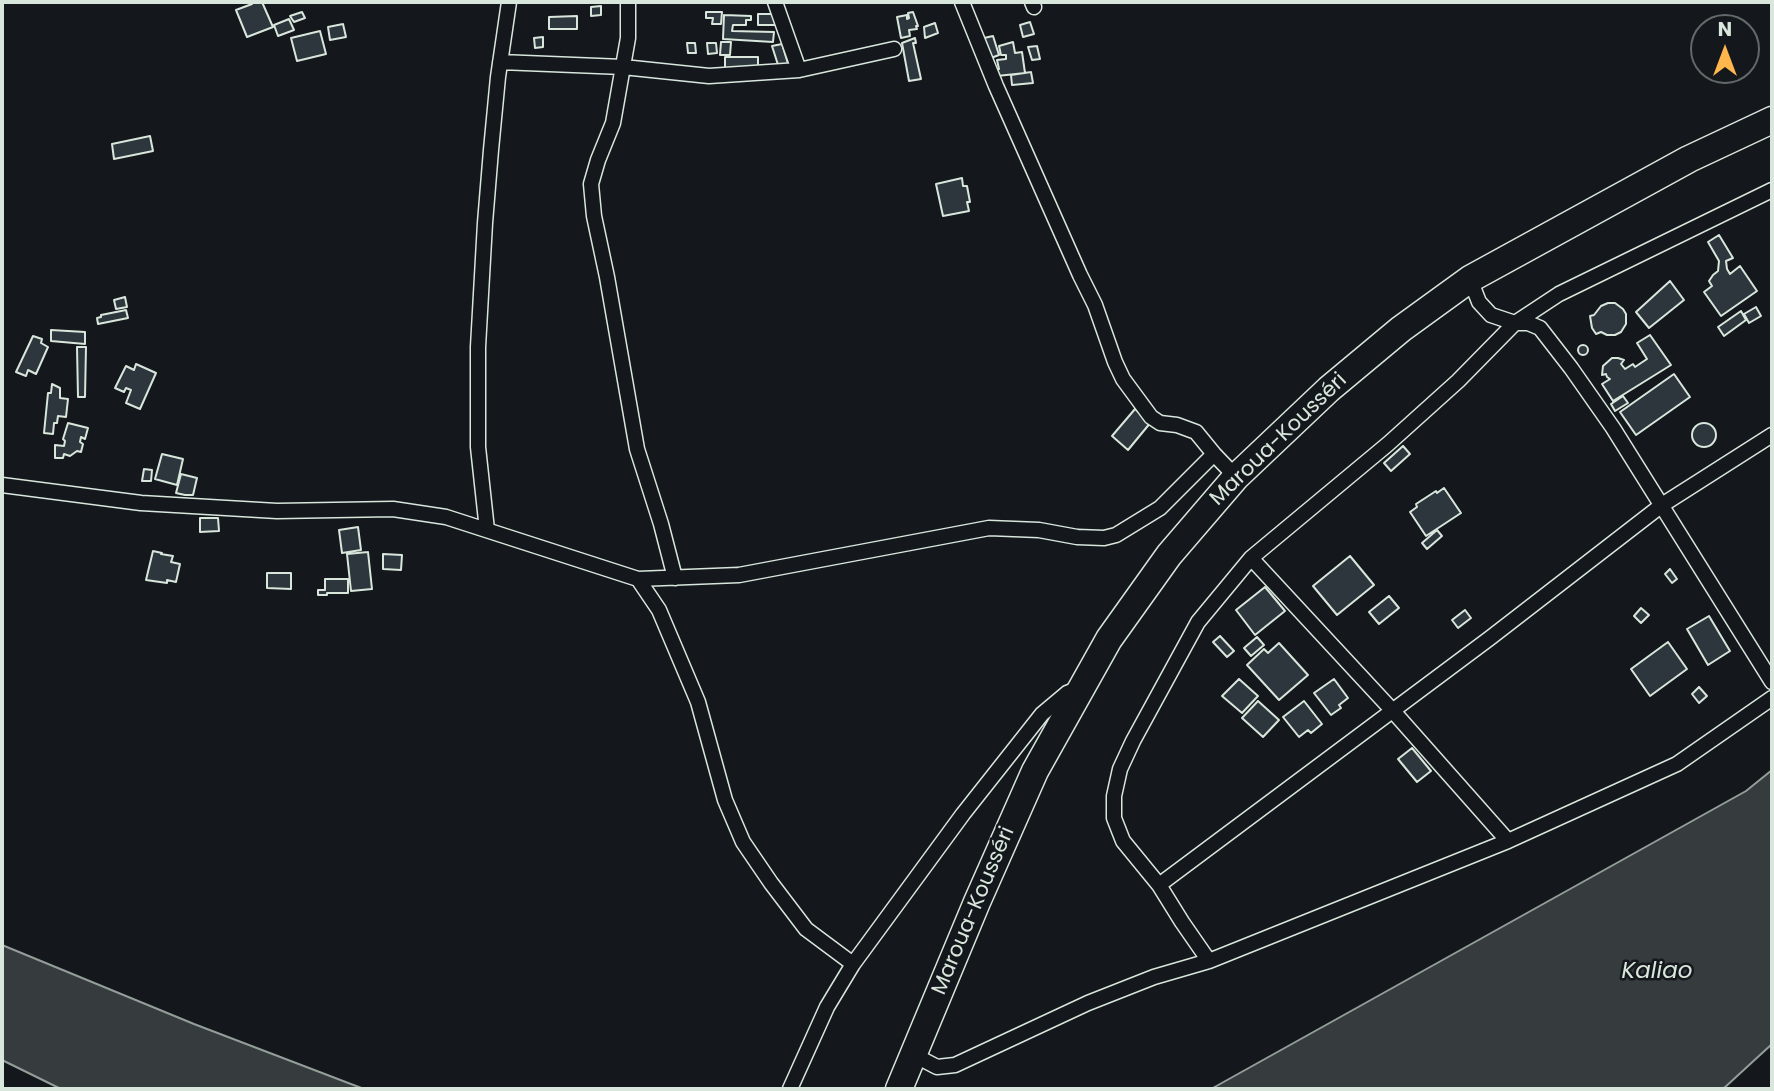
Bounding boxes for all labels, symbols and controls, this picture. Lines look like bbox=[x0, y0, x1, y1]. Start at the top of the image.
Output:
north arrow bbox=[1690, 14, 1760, 84]
text: N bbox=[1718, 16, 1732, 43]
street label: Maroua-Kousséri bbox=[1205, 368, 1353, 512]
street label: Maroua-Kousséri bbox=[927, 823, 1021, 999]
water label: Kaliao bbox=[1622, 958, 1692, 986]

